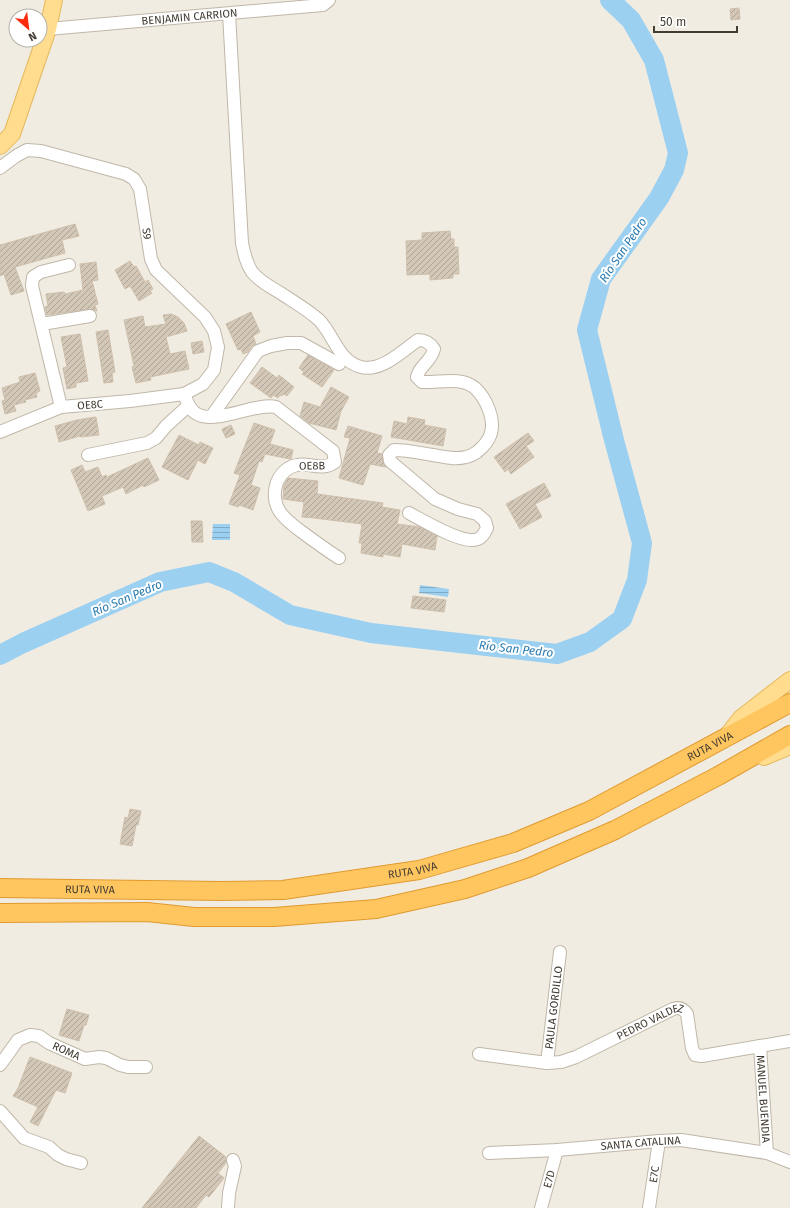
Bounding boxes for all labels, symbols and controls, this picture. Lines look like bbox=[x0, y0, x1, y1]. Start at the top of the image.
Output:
street label: BENJAMIN CARRION bbox=[141, 6, 238, 27]
north arrow bbox=[8, 8, 48, 48]
scale bar bbox=[654, 8, 737, 34]
text: 50 m bbox=[660, 15, 686, 29]
text: N bbox=[26, 29, 39, 44]
water label: Río San Pedro bbox=[596, 215, 650, 285]
street label: S9 bbox=[140, 227, 154, 241]
street label: OE8C bbox=[77, 397, 103, 413]
street label: OE8B bbox=[299, 459, 325, 473]
water label: Río San Pedro bbox=[90, 577, 164, 619]
water label: Río San Pedro bbox=[478, 638, 554, 660]
street label: RUTA VIVA bbox=[685, 728, 736, 764]
street label: RUTA VIVA bbox=[387, 858, 439, 881]
street label: RUTA VIVA bbox=[65, 882, 116, 896]
street label: PAULA GORDILLO bbox=[542, 965, 565, 1050]
street label: PEDRO VALDEZ bbox=[614, 1001, 686, 1042]
street label: ROMA bbox=[50, 1039, 83, 1063]
street label: MANUEL BUENDIA bbox=[754, 1055, 773, 1144]
street label: SANTA CATALINA bbox=[600, 1133, 682, 1153]
street label: E7C bbox=[646, 1165, 662, 1184]
street label: E7D bbox=[540, 1169, 558, 1189]

